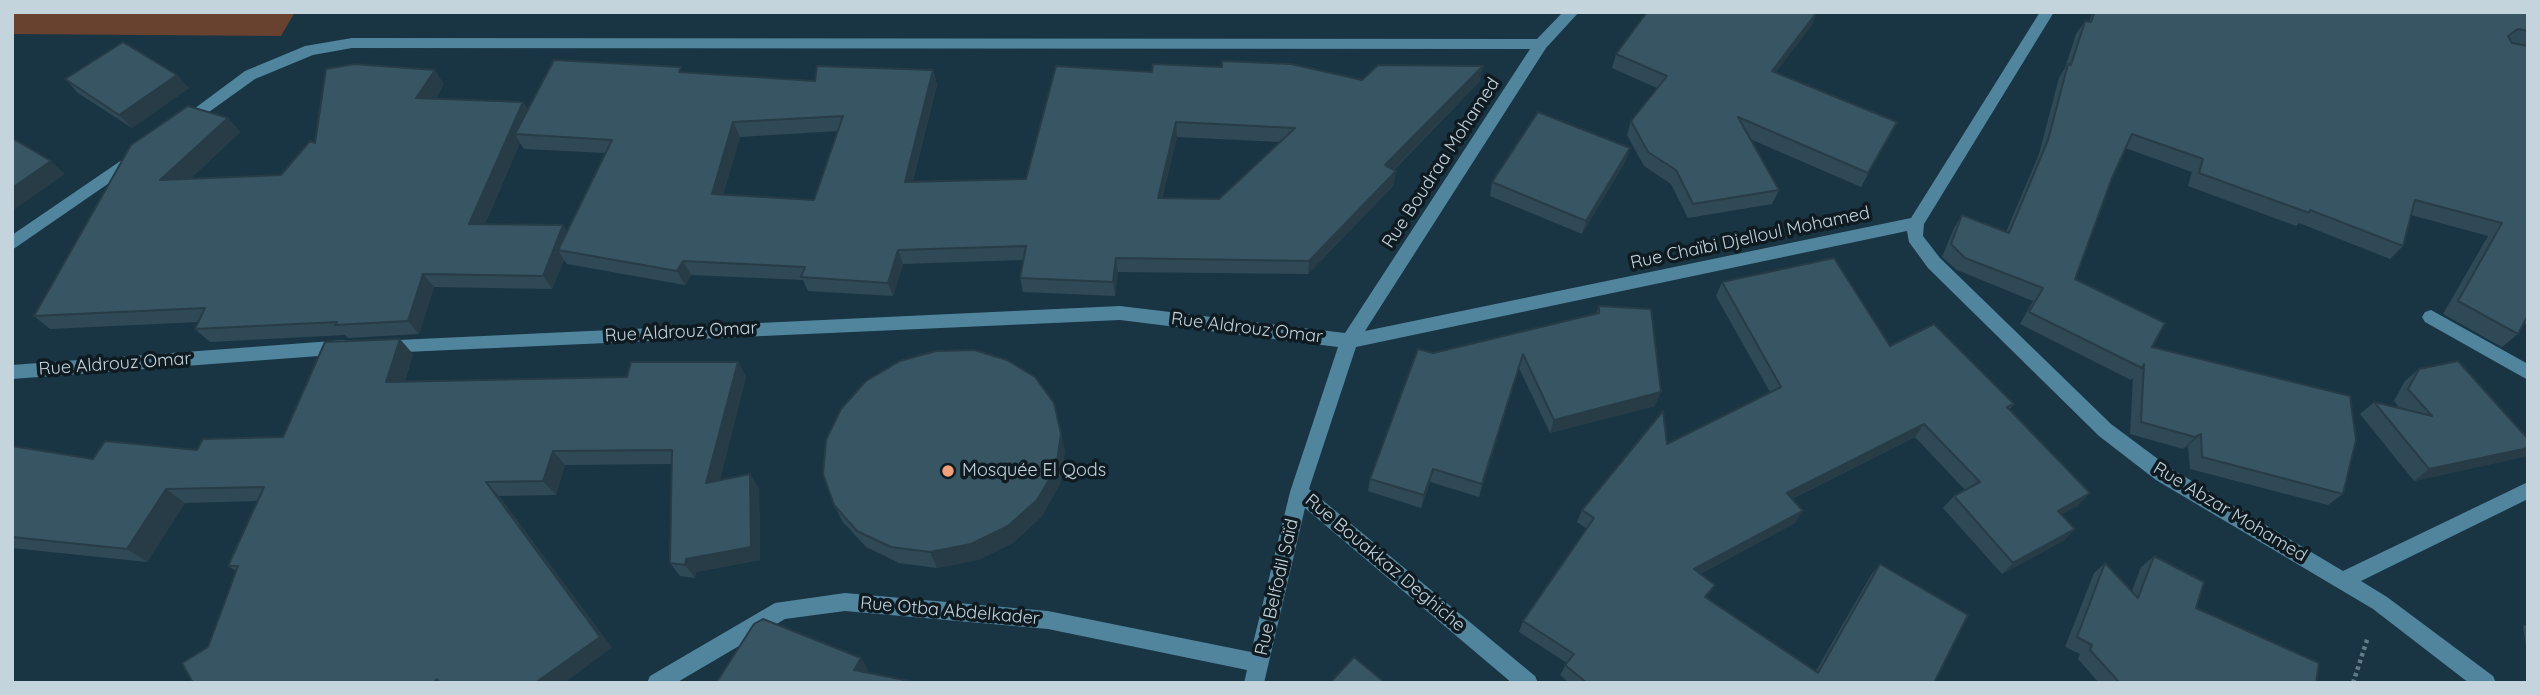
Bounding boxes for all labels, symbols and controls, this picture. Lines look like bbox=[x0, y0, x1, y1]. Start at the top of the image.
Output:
street label: Rue Boudraa Mohamed bbox=[1378, 74, 1504, 252]
street label: Rue Chaïbi Djelloul Mohamed bbox=[1628, 202, 1872, 274]
street label: Rue Aldrouz Omar bbox=[1170, 308, 1324, 348]
street label: Rue Aldrouz Omar bbox=[604, 317, 758, 347]
street label: Rue Aldrouz Omar bbox=[38, 348, 192, 380]
street label: Rue Abzar Mohamed bbox=[2149, 458, 2311, 566]
place label: Mosquée El Qods bbox=[962, 460, 1106, 482]
marker: Mosquée El Qods bbox=[940, 463, 956, 479]
street label: Rue Bouakkaz Deghiche bbox=[1300, 490, 1470, 636]
street label: Rue Belfodil Saïd bbox=[1251, 517, 1303, 657]
street label: Rue Otba Abdelkader bbox=[859, 592, 1041, 630]

